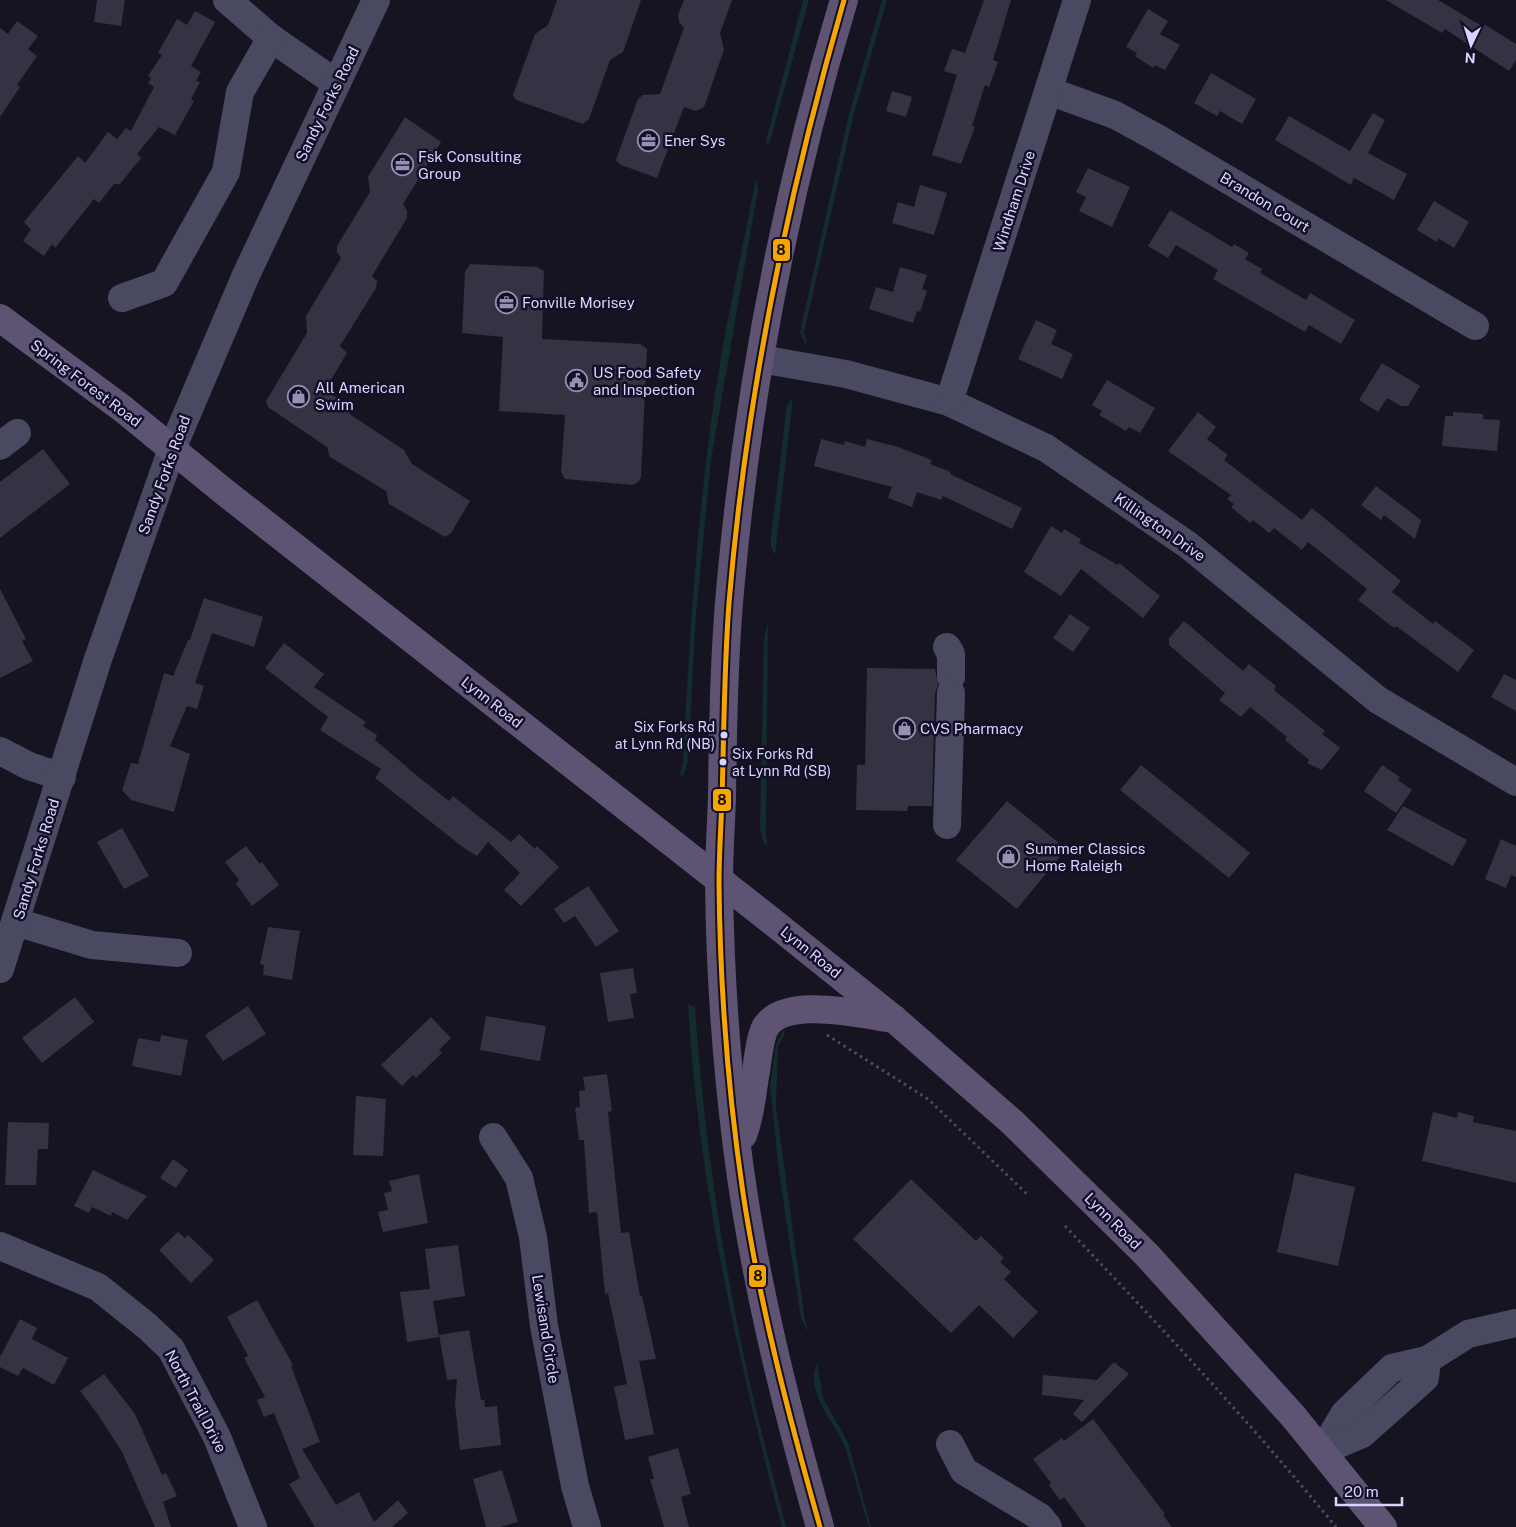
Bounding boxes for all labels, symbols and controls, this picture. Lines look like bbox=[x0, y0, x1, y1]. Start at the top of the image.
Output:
north arrow bbox=[1446, 20, 1496, 70]
street label: Sandy Forks Road bbox=[292, 44, 362, 164]
text: N bbox=[1464, 50, 1476, 66]
office icon: Ener Sys bbox=[636, 128, 660, 152]
place label: Ener Sys bbox=[664, 132, 725, 149]
place label: Fsk Consulting Group bbox=[418, 148, 522, 182]
street label: Windham Drive bbox=[990, 148, 1038, 254]
office icon: Fsk Consulting Group bbox=[390, 153, 414, 177]
street label: Brandon Court bbox=[1217, 169, 1313, 235]
line badge: 8 bbox=[772, 238, 791, 262]
text: 8 bbox=[776, 242, 786, 258]
office icon: Fonville Morisey bbox=[494, 290, 518, 314]
place label: Fonville Morisey bbox=[522, 294, 635, 311]
street label: Spring Forest Road bbox=[27, 336, 145, 430]
place label: US Food Safety and Inspection bbox=[593, 364, 701, 398]
public building icon: US Food Safety and Inspection bbox=[565, 369, 589, 393]
place label: All American Swim bbox=[315, 379, 405, 413]
shop icon: All American Swim bbox=[287, 384, 311, 408]
street label: Sandy Forks Road bbox=[135, 413, 193, 537]
street label: Killington Drive bbox=[1111, 489, 1209, 565]
street label: Lynn Road bbox=[458, 673, 526, 731]
shop icon: CVS Pharmacy bbox=[892, 716, 916, 740]
place label: Six Forks Rd at Lynn Rd (NB) bbox=[615, 719, 715, 752]
place label: CVS Pharmacy bbox=[920, 720, 1023, 737]
marker: Six Forks Rd at Lynn Rd (NB) bbox=[719, 730, 729, 740]
place label: Six Forks Rd at Lynn Rd (SB) bbox=[732, 746, 831, 779]
marker: Six Forks Rd at Lynn Rd (SB) bbox=[718, 757, 728, 767]
line badge: 8 bbox=[712, 788, 732, 812]
text: 8 bbox=[717, 792, 727, 808]
street label: Sandy Forks Road bbox=[10, 797, 62, 921]
place label: Summer Classics Home Raleigh bbox=[1025, 840, 1145, 874]
shop icon: Summer Classics Home Raleigh bbox=[997, 845, 1021, 869]
street label: Lynn Road bbox=[777, 923, 845, 981]
street label: Lynn Road bbox=[1081, 1189, 1145, 1253]
line badge: 8 bbox=[748, 1264, 767, 1288]
text: 8 bbox=[753, 1268, 763, 1284]
street label: Lewisand Circle bbox=[529, 1273, 563, 1385]
street label: North Trail Drive bbox=[162, 1347, 230, 1455]
scale bar bbox=[1336, 1474, 1402, 1506]
text: 20 m bbox=[1344, 1483, 1379, 1500]

